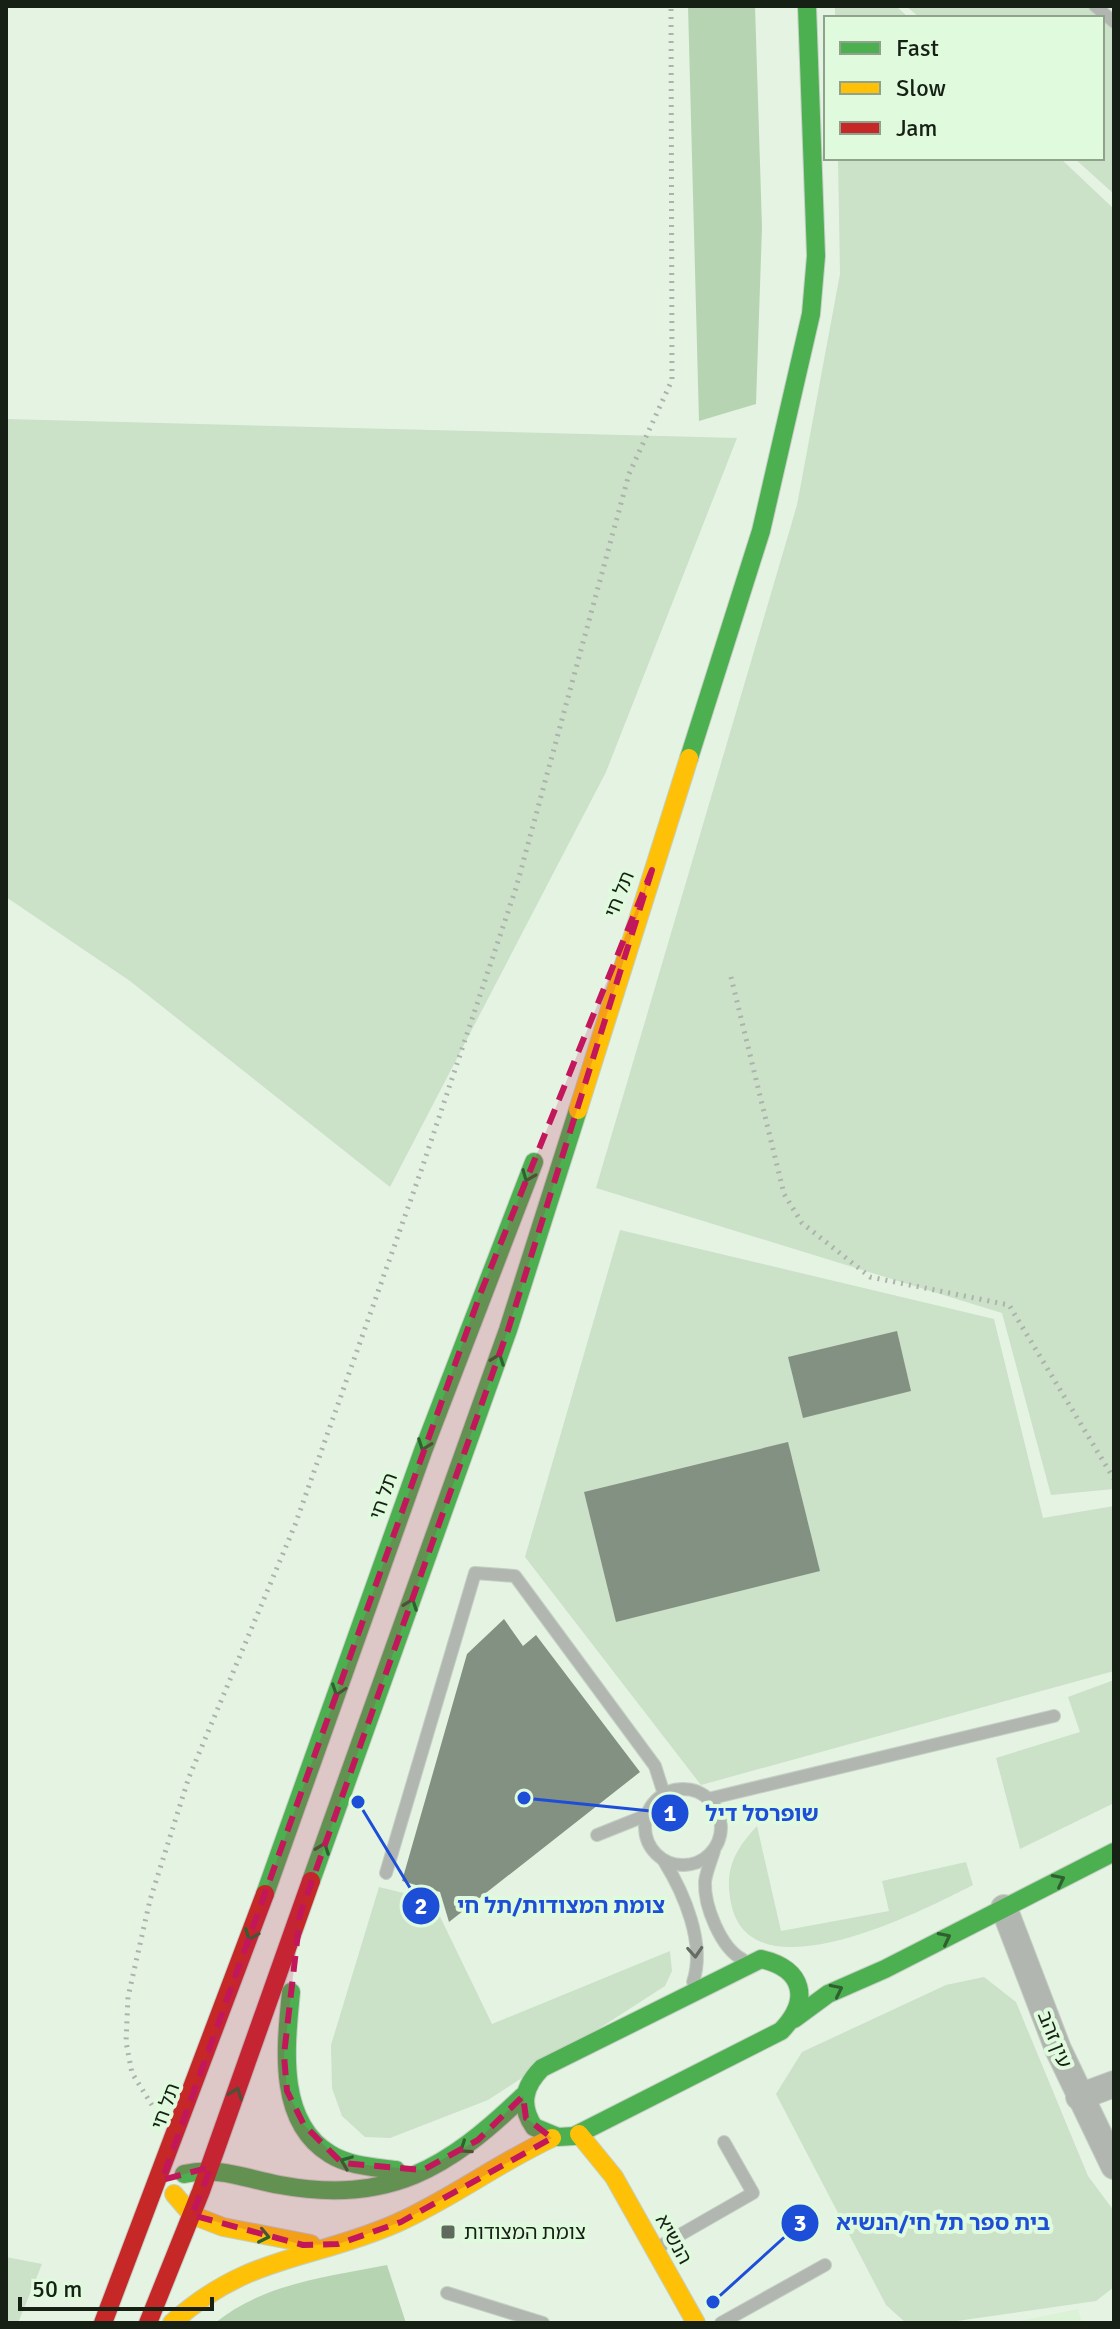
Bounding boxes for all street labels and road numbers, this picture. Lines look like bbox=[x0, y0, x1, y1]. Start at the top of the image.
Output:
street label: תל חי bbox=[599, 867, 640, 921]
street label: תל חי bbox=[364, 1470, 403, 1523]
street label: עין זהב bbox=[1032, 2007, 1077, 2071]
street label: תל חי bbox=[146, 2080, 185, 2133]
street label: הנשיא bbox=[650, 2210, 697, 2269]

